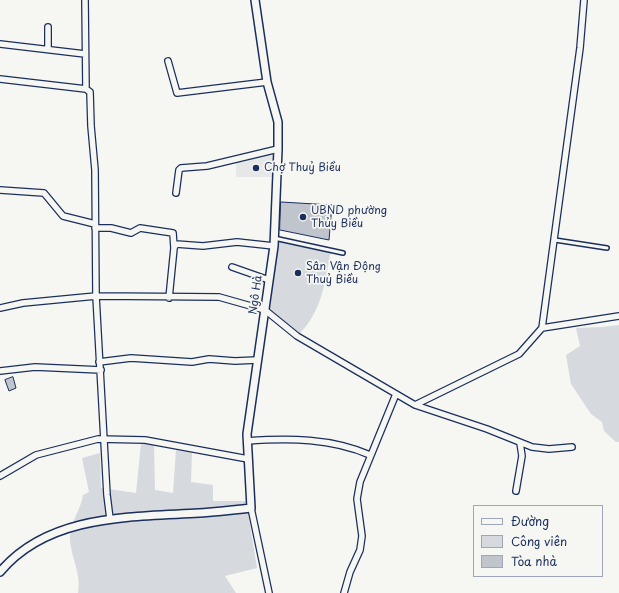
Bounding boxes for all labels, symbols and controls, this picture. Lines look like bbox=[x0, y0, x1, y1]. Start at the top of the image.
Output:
place label: Chợ Thuỷ Biều bbox=[264, 161, 341, 175]
marker: Chợ Thuỷ Biều bbox=[251, 163, 261, 173]
place label: UBND phường Thủy Biều bbox=[311, 204, 387, 230]
marker: UBND phường Thủy Biều bbox=[298, 212, 308, 222]
place label: Sân Vận Động Thuỷ Biều bbox=[306, 260, 381, 286]
marker: Sân Vận Động Thuỷ Biều bbox=[293, 268, 303, 278]
street label: Ngô Hà bbox=[247, 274, 265, 316]
legend bbox=[473, 505, 603, 577]
text: Đường bbox=[511, 512, 549, 530]
text: Công viên bbox=[511, 532, 567, 550]
text: Tòa nhà bbox=[511, 552, 557, 570]

